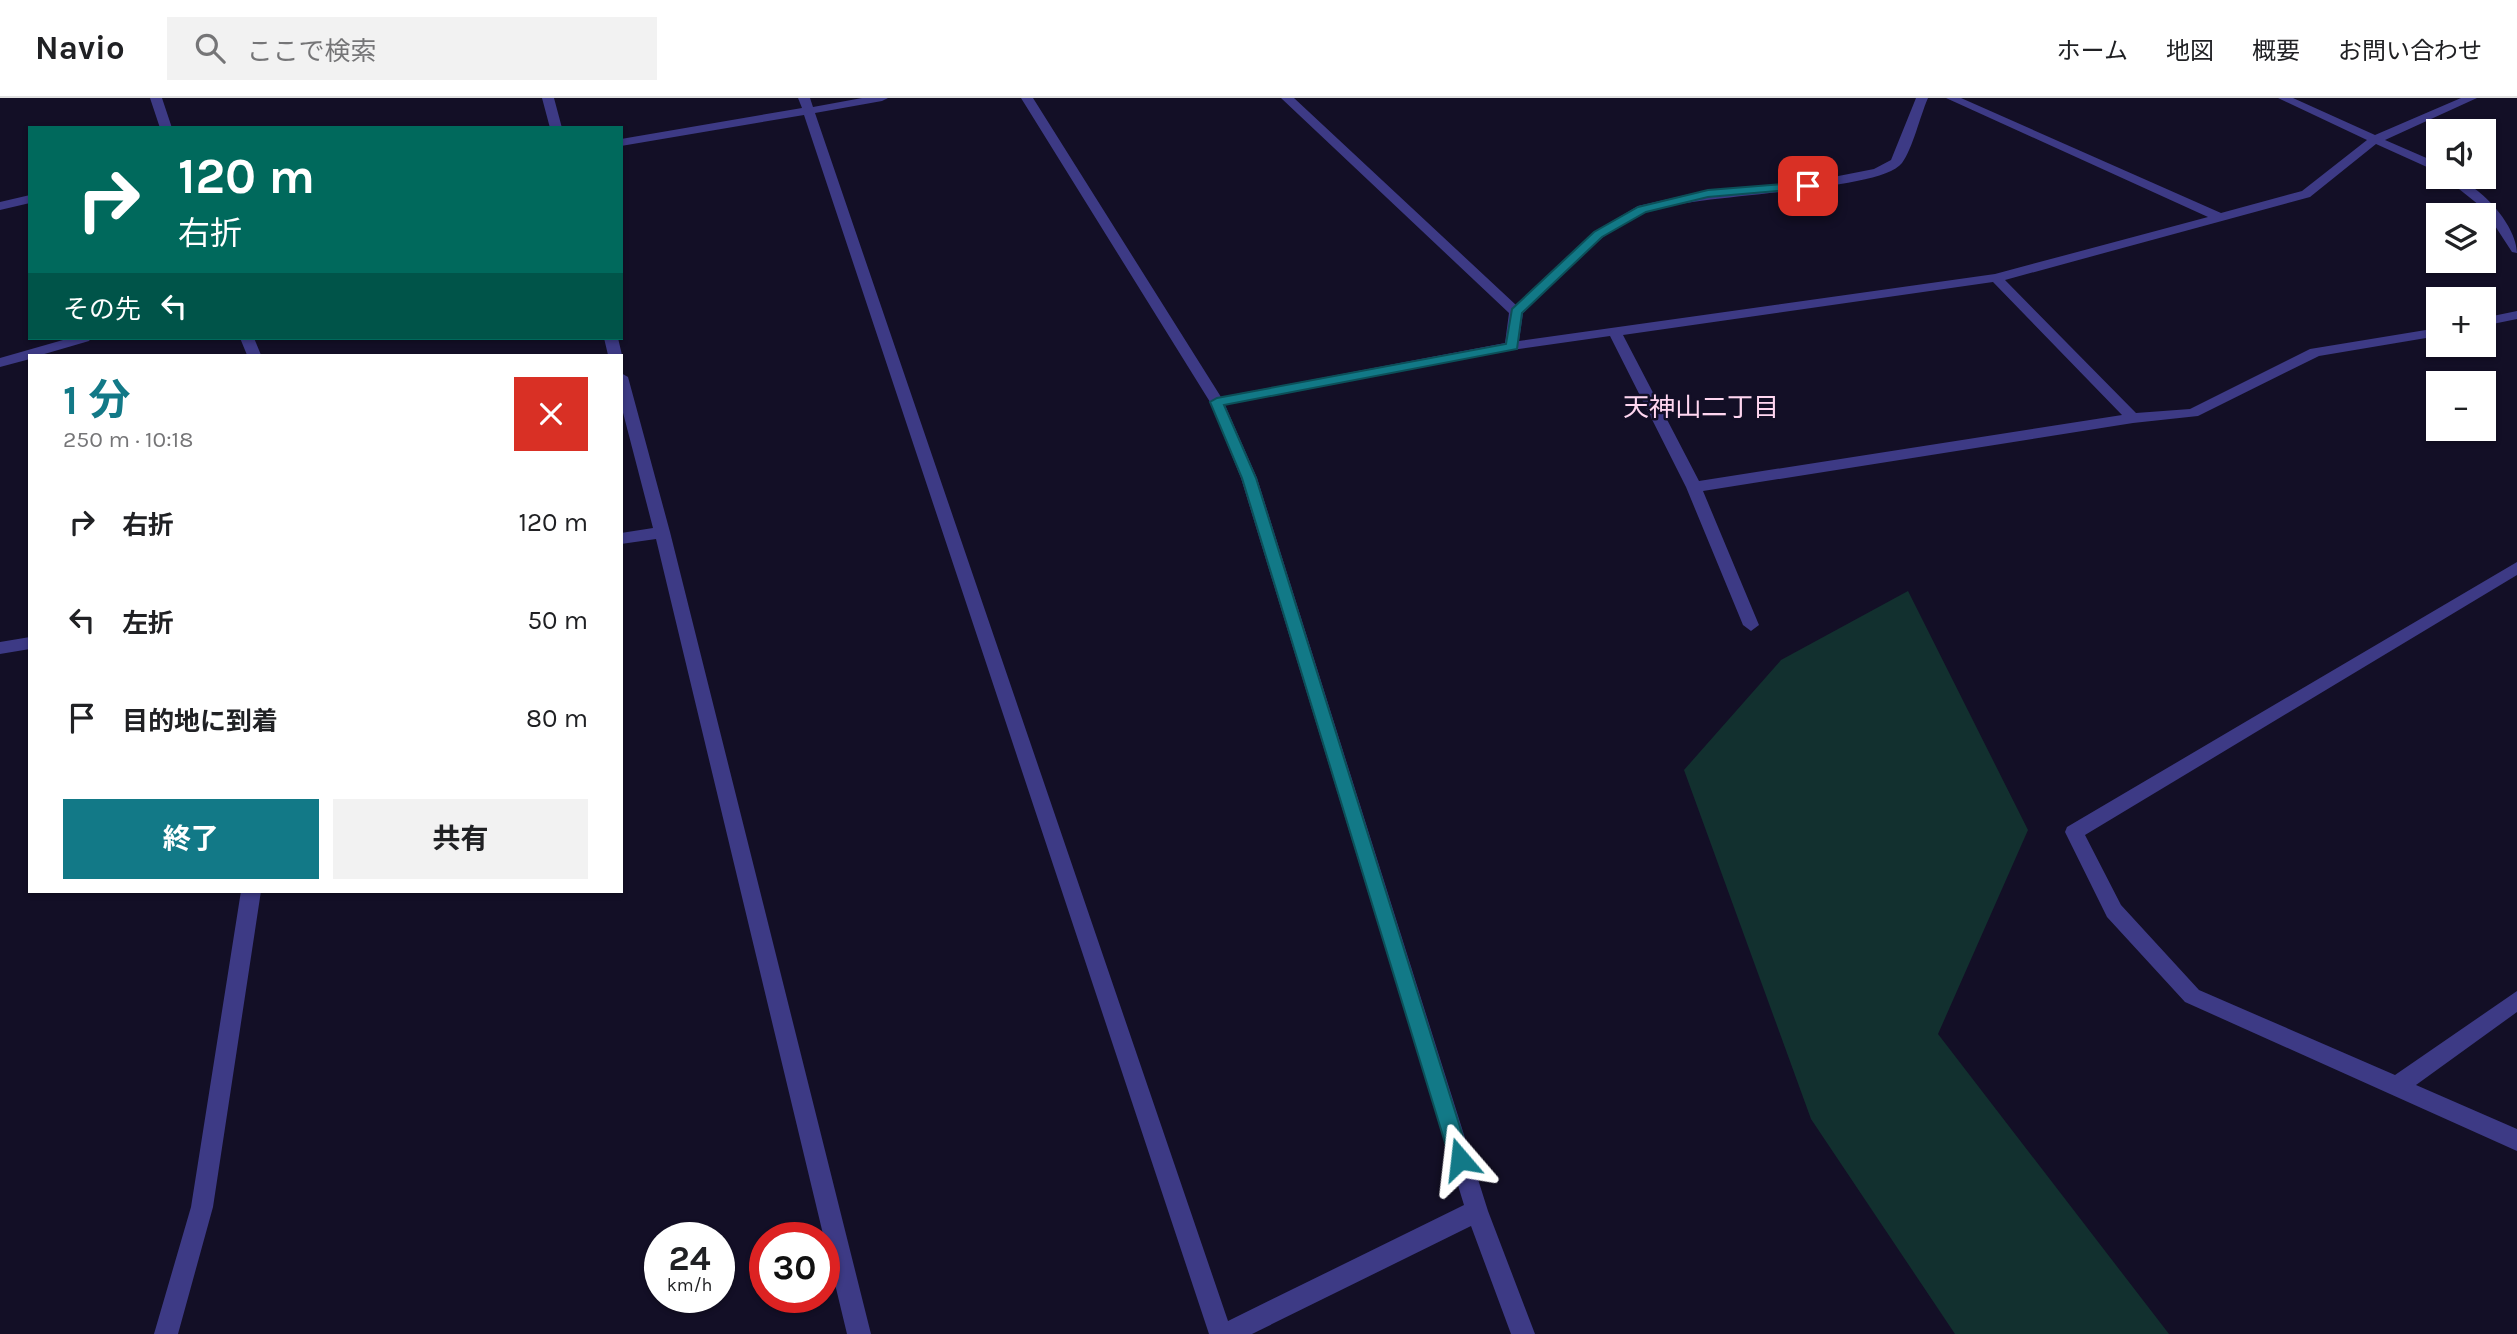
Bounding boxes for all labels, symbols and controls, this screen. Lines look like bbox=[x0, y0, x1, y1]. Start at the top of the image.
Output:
search box bbox=[167, 17, 657, 80]
text: Navio bbox=[35, 29, 125, 67]
icon: search bbox=[191, 29, 229, 67]
text: ここで検索 bbox=[247, 36, 377, 67]
text: ホーム bbox=[2057, 37, 2128, 65]
text: 地図 bbox=[2166, 37, 2214, 65]
text: 概要 bbox=[2252, 37, 2300, 65]
text: お問い合わせ bbox=[2338, 37, 2482, 65]
map controls bbox=[2426, 119, 2496, 441]
button: sound bbox=[2426, 119, 2496, 189]
text: 120 m bbox=[178, 148, 315, 205]
icon: right bbox=[63, 154, 154, 245]
pin bbox=[1778, 156, 1838, 216]
icon: arrive bbox=[1789, 167, 1827, 205]
button: layers bbox=[2426, 203, 2496, 273]
text: 右折 bbox=[178, 215, 242, 252]
icon: left bbox=[155, 287, 193, 325]
button: + bbox=[2426, 287, 2496, 357]
text: その先 bbox=[63, 294, 141, 325]
button: − bbox=[2426, 371, 2496, 441]
text: 1 分 bbox=[63, 375, 131, 425]
button: close bbox=[514, 377, 588, 451]
district label: 天神山二丁目 bbox=[1623, 392, 1779, 423]
text: 250 m · 10:18 bbox=[63, 426, 193, 453]
icon: right bbox=[63, 503, 101, 541]
text: 120 m bbox=[518, 507, 588, 538]
text: 右折 bbox=[122, 510, 174, 541]
icon: left bbox=[63, 601, 101, 639]
text: 50 m bbox=[527, 605, 588, 636]
text: 左折 bbox=[122, 608, 174, 639]
icon: arrive bbox=[63, 699, 101, 737]
text: 80 m bbox=[526, 703, 588, 734]
text: 目的地に到着 bbox=[122, 706, 278, 737]
button: 終了 bbox=[63, 799, 319, 879]
button: 共有 bbox=[333, 799, 588, 879]
position arrow bbox=[1423, 1122, 1497, 1196]
speed limit sign: 30 bbox=[749, 1222, 840, 1313]
text: 24 bbox=[669, 1238, 711, 1279]
text: km/h bbox=[667, 1274, 712, 1296]

